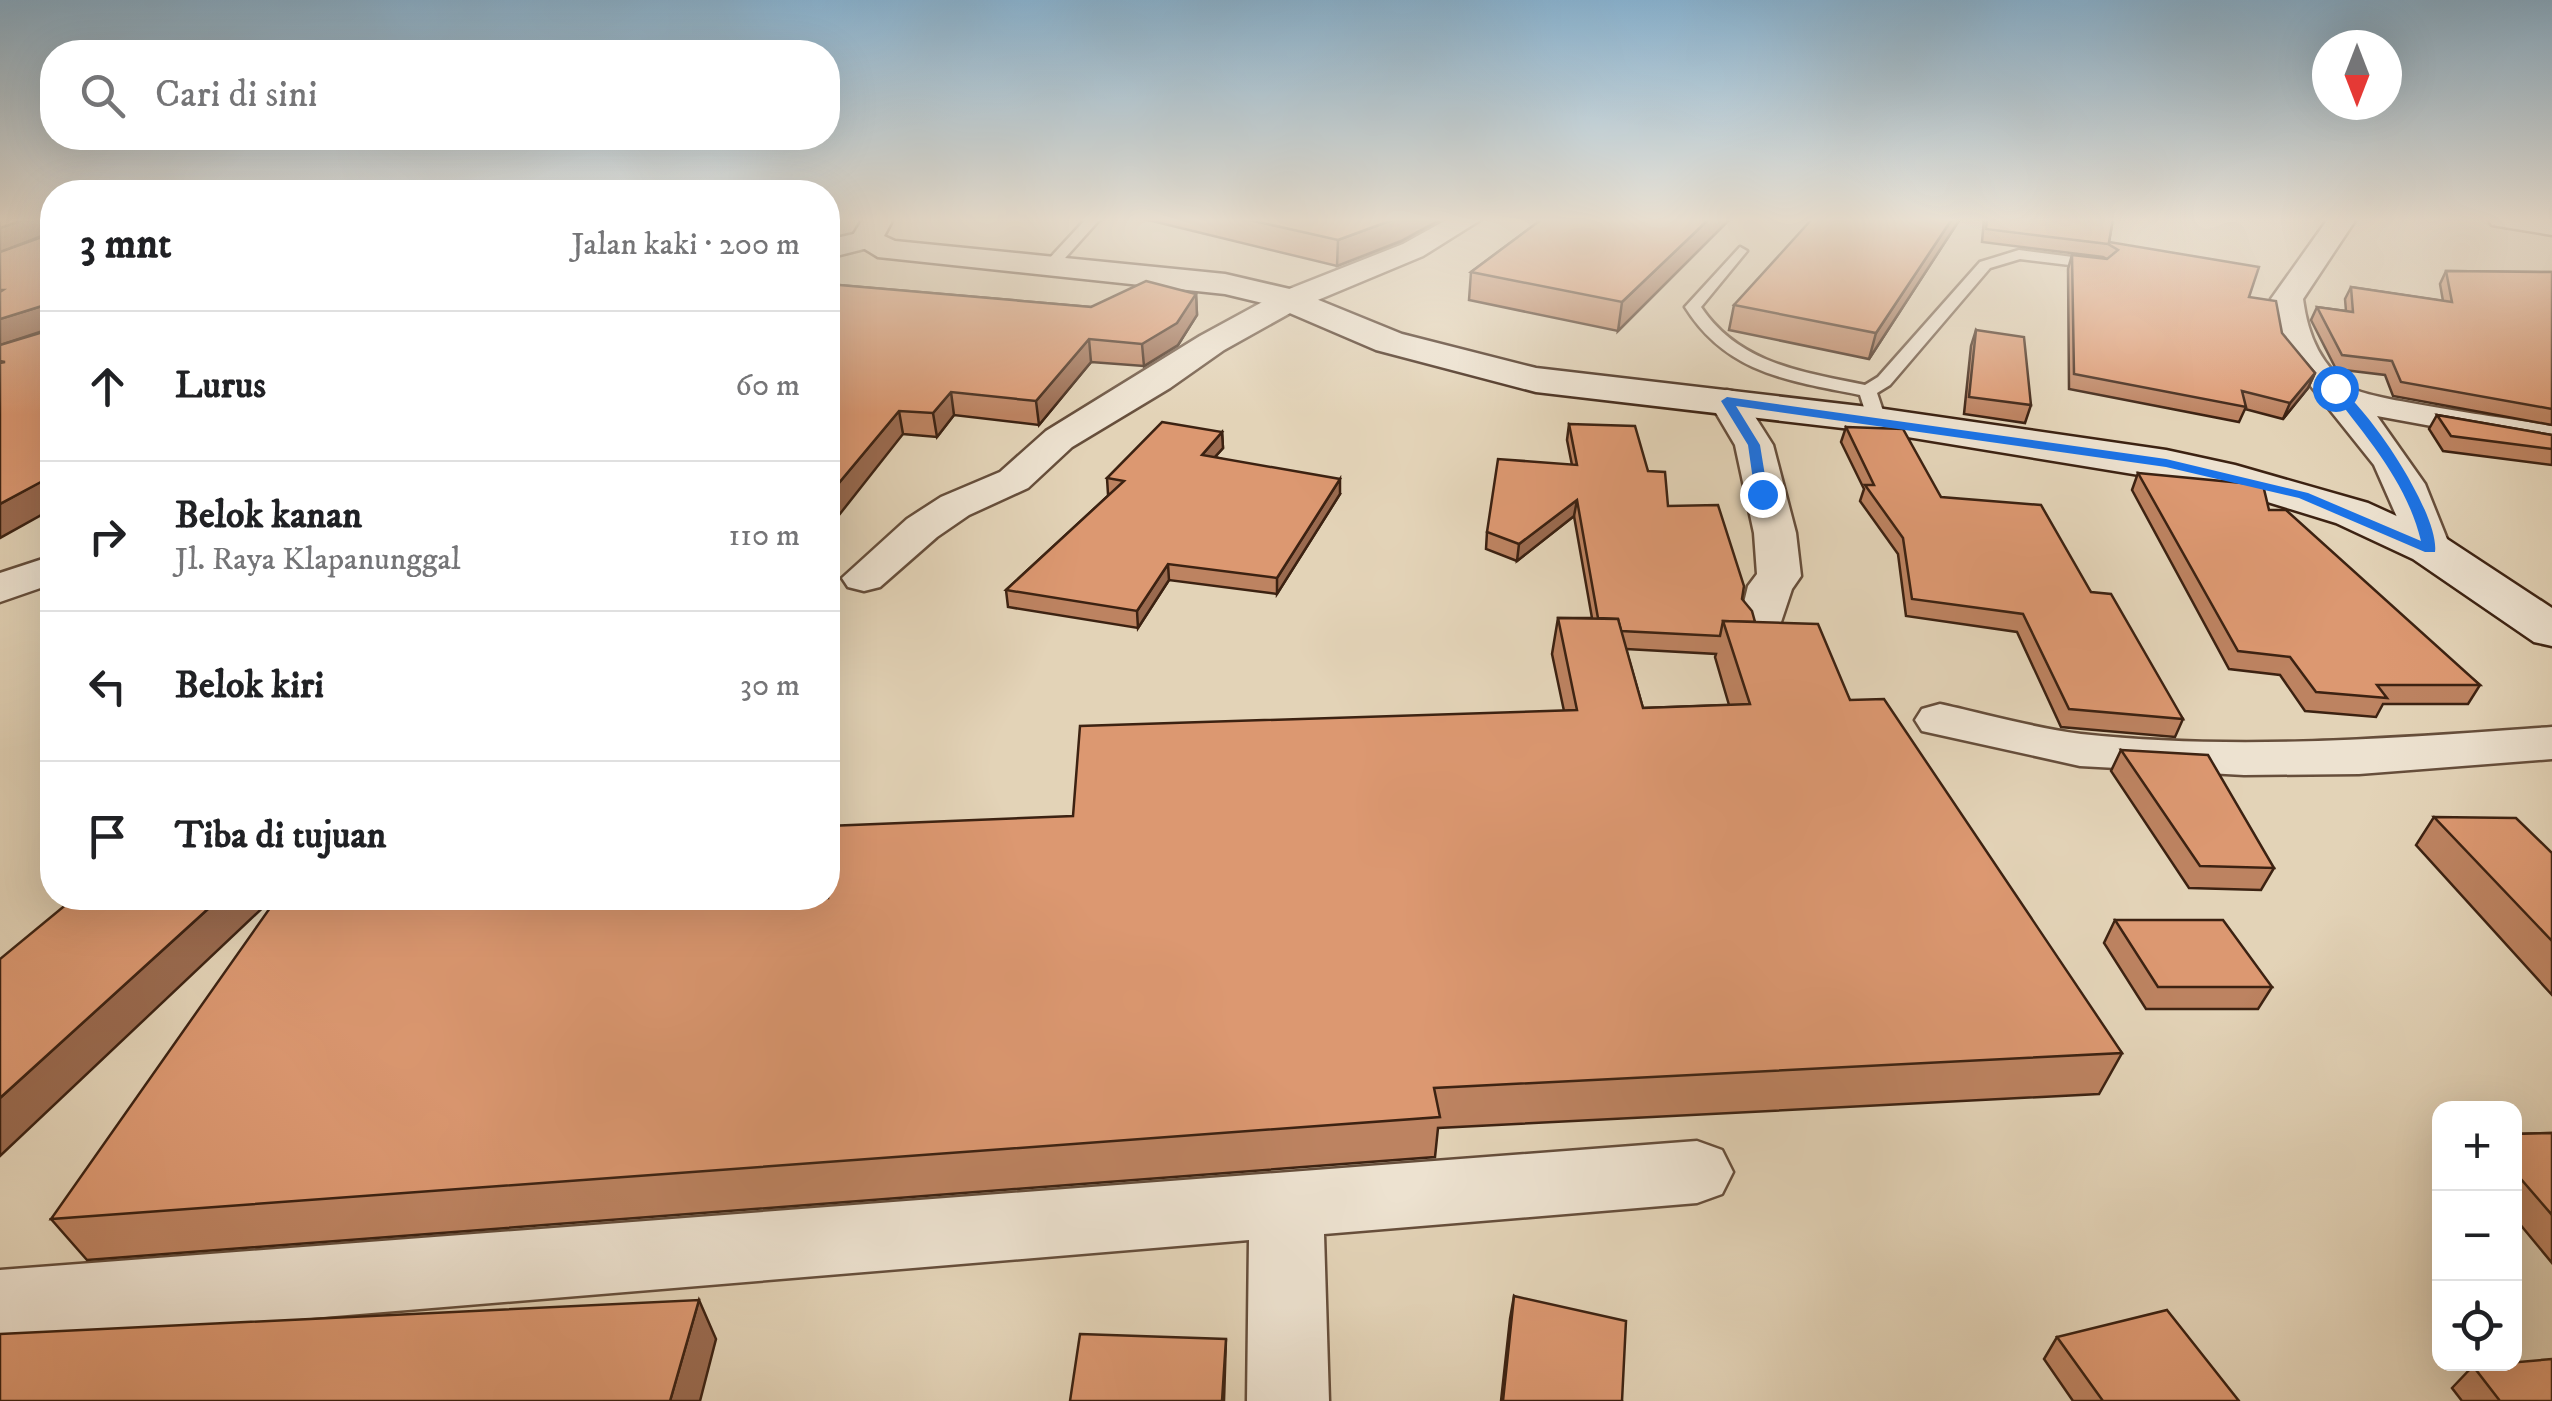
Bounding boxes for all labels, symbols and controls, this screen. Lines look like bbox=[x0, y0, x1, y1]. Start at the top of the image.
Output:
north arrow bbox=[2312, 30, 2402, 120]
search box bbox=[40, 40, 840, 150]
icon: search bbox=[75, 68, 130, 123]
text: Cari di sini bbox=[155, 71, 318, 119]
text: 3 mnt bbox=[80, 219, 171, 271]
text: Jalan kaki · 200 m bbox=[571, 225, 800, 265]
icon: ahead bbox=[80, 359, 135, 414]
text: Lurus bbox=[175, 362, 266, 410]
text: 60 m bbox=[735, 366, 800, 406]
route start bbox=[2313, 366, 2359, 412]
route end bbox=[1740, 472, 1786, 518]
text: Belok kanan bbox=[175, 492, 362, 540]
icon: right bbox=[80, 509, 135, 564]
text: 110 m bbox=[728, 516, 800, 556]
text: Jl. Raya Klapanunggal bbox=[175, 540, 461, 580]
icon: left bbox=[80, 659, 135, 714]
text: Belok kiri bbox=[175, 662, 324, 710]
text: 30 m bbox=[740, 666, 800, 706]
icon: arrive bbox=[80, 809, 135, 864]
text: Tiba di tujuan bbox=[175, 812, 386, 860]
map controls bbox=[2432, 1101, 2522, 1371]
button: + bbox=[2432, 1101, 2522, 1191]
button: − bbox=[2432, 1191, 2522, 1281]
button: locate bbox=[2432, 1281, 2522, 1371]

